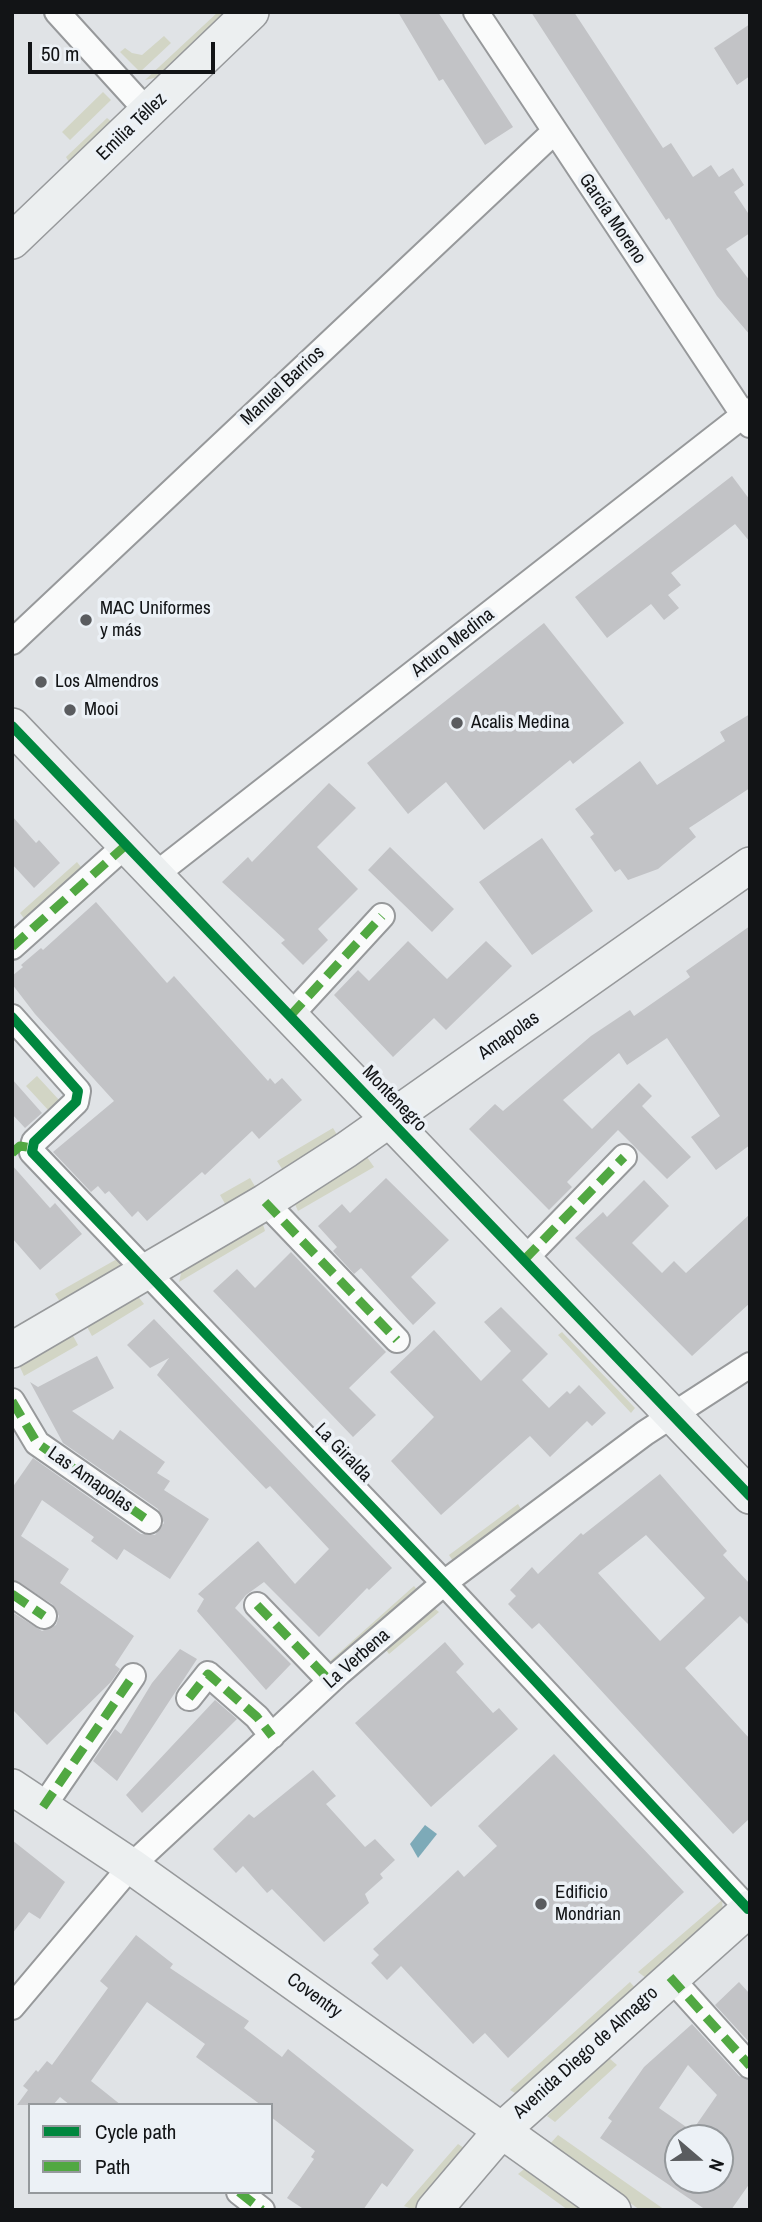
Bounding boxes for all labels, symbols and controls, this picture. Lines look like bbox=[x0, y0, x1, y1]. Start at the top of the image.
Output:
scale bar bbox=[32, 28, 219, 72]
text: 50 m bbox=[41, 39, 79, 68]
street label: Emilia Téllez bbox=[92, 88, 172, 166]
street label: García Moreno bbox=[573, 170, 651, 268]
street label: Manuel Barrios bbox=[237, 342, 329, 430]
place label: MAC Uniformes y más bbox=[100, 598, 211, 642]
street label: Arturo Medina bbox=[407, 604, 499, 682]
marker: MAC Uniformes y más bbox=[78, 612, 94, 628]
place label: Los Almendros bbox=[55, 671, 159, 693]
marker: Los Almendros bbox=[33, 674, 49, 690]
place label: Mooi bbox=[84, 699, 119, 721]
marker: Mooi bbox=[62, 702, 78, 718]
place label: Acalis Medina bbox=[471, 712, 570, 734]
marker: Acalis Medina bbox=[449, 715, 465, 731]
street label: Amapolas bbox=[474, 1007, 544, 1065]
street label: Montenegro bbox=[357, 1061, 431, 1137]
street label: La Giralda bbox=[310, 1419, 376, 1487]
street label: Las Amapolas bbox=[43, 1442, 137, 1518]
street label: La Verbena bbox=[319, 1624, 395, 1694]
place label: Edificio Mondrian bbox=[555, 1882, 621, 1926]
marker: Edificio Mondrian bbox=[533, 1896, 549, 1912]
street label: Coventry bbox=[282, 1968, 346, 2024]
street label: Avenida Diego de Almagro bbox=[509, 1982, 663, 2124]
legend bbox=[28, 2103, 273, 2194]
text: Cycle path bbox=[95, 2117, 176, 2146]
north arrow bbox=[664, 2124, 734, 2194]
text: Path bbox=[95, 2152, 130, 2181]
text: N bbox=[703, 2156, 731, 2175]

